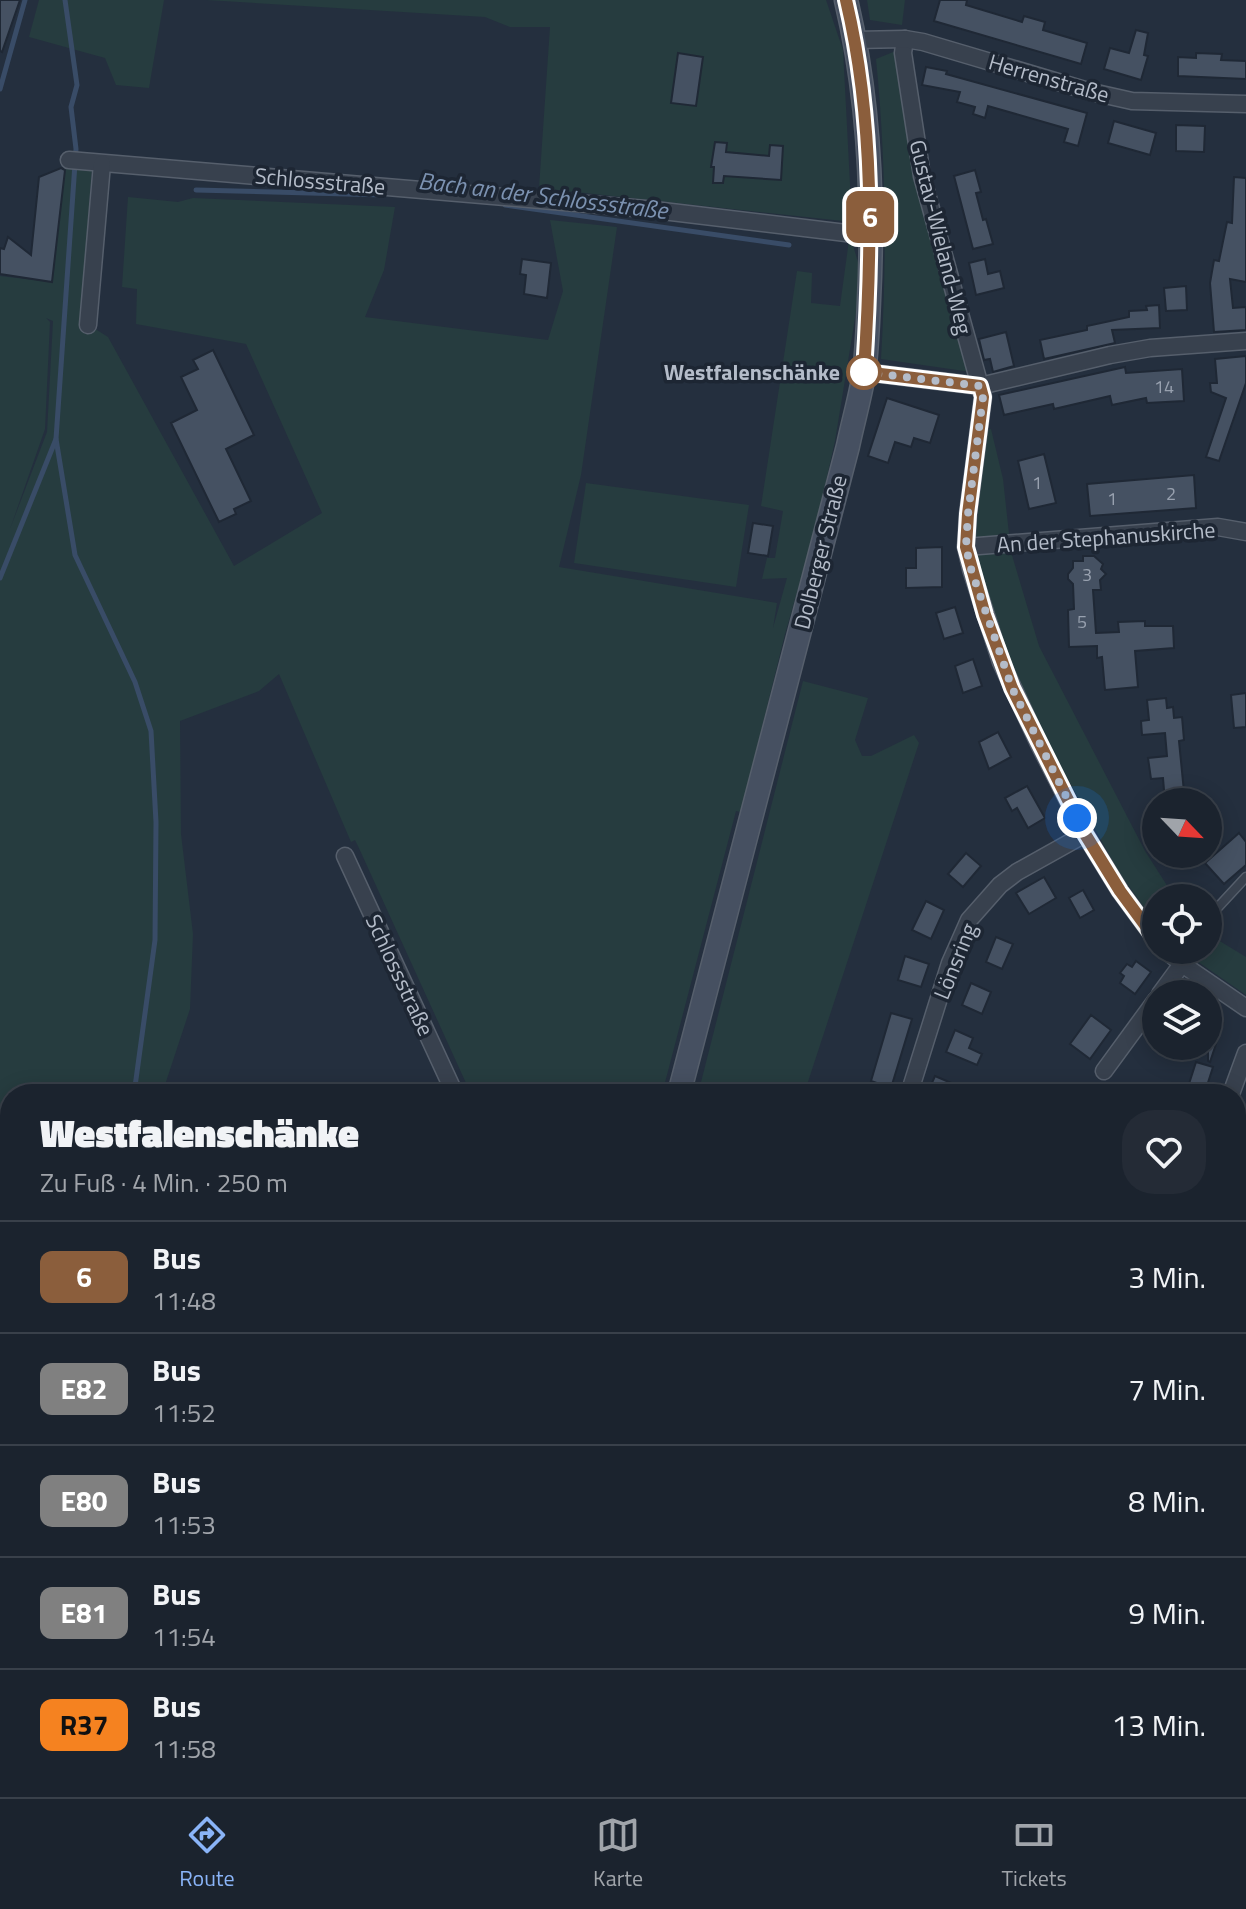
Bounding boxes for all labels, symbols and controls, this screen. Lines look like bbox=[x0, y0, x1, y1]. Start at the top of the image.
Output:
street label: Herrenstraße bbox=[985, 45, 1113, 111]
street label: Gustav-Wieland-Weg bbox=[900, 136, 982, 338]
street label: Schlossstraße bbox=[253, 158, 387, 204]
water label: Bach an der Schlossstraße bbox=[416, 162, 671, 228]
line badge: 6 bbox=[844, 191, 896, 243]
text: 6 bbox=[862, 195, 878, 238]
place label: Westfalenschänke bbox=[664, 355, 840, 389]
marker: Westfalenschänke bbox=[847, 355, 881, 389]
house number: 14 bbox=[1154, 373, 1174, 400]
house number: 1 bbox=[1032, 469, 1042, 496]
street label: Dolberger Straße bbox=[784, 471, 856, 633]
house number: 2 bbox=[1166, 480, 1176, 507]
house number: 1 bbox=[1107, 485, 1117, 512]
street label: An der Stephanuskirche bbox=[996, 512, 1216, 562]
house number: 3 bbox=[1082, 561, 1092, 588]
house number: 5 bbox=[1077, 608, 1087, 635]
north arrow bbox=[1142, 788, 1222, 868]
map controls bbox=[1142, 788, 1222, 1060]
your location bbox=[1057, 798, 1097, 838]
button: locate bbox=[1142, 884, 1222, 964]
street label: Schlossstraße bbox=[357, 909, 443, 1041]
street label: Lönsring bbox=[924, 918, 986, 1004]
button: layers bbox=[1142, 980, 1222, 1060]
text: Westfalenschänke bbox=[40, 1104, 359, 1162]
button: heart bbox=[1122, 1110, 1206, 1194]
text: Zu Fuß · 4 Min. · 250 m bbox=[40, 1163, 288, 1202]
text: Bus bbox=[152, 1235, 201, 1281]
text: 3 Min. bbox=[1128, 1254, 1206, 1300]
text: 6 bbox=[76, 1255, 92, 1298]
text: 11:48 bbox=[152, 1281, 216, 1320]
text: Bus bbox=[152, 1347, 201, 1393]
text: 7 Min. bbox=[1128, 1366, 1206, 1412]
text: E82 bbox=[61, 1367, 107, 1410]
text: 11:52 bbox=[152, 1393, 216, 1432]
text: Bus bbox=[152, 1459, 201, 1505]
text: 8 Min. bbox=[1128, 1478, 1206, 1524]
text: E80 bbox=[61, 1479, 107, 1522]
text: 11:53 bbox=[152, 1505, 216, 1544]
text: Bus bbox=[152, 1571, 201, 1617]
text: 9 Min. bbox=[1128, 1590, 1206, 1636]
text: E81 bbox=[61, 1591, 107, 1634]
text: 11:54 bbox=[152, 1617, 216, 1656]
text: Bus bbox=[152, 1683, 201, 1729]
text: 13 Min. bbox=[1111, 1702, 1206, 1748]
text: R37 bbox=[60, 1703, 108, 1746]
text: 11:58 bbox=[152, 1729, 216, 1768]
tab: Route bbox=[179, 1813, 235, 1895]
tab: Karte bbox=[593, 1813, 643, 1895]
tab: Tickets bbox=[1002, 1813, 1067, 1895]

